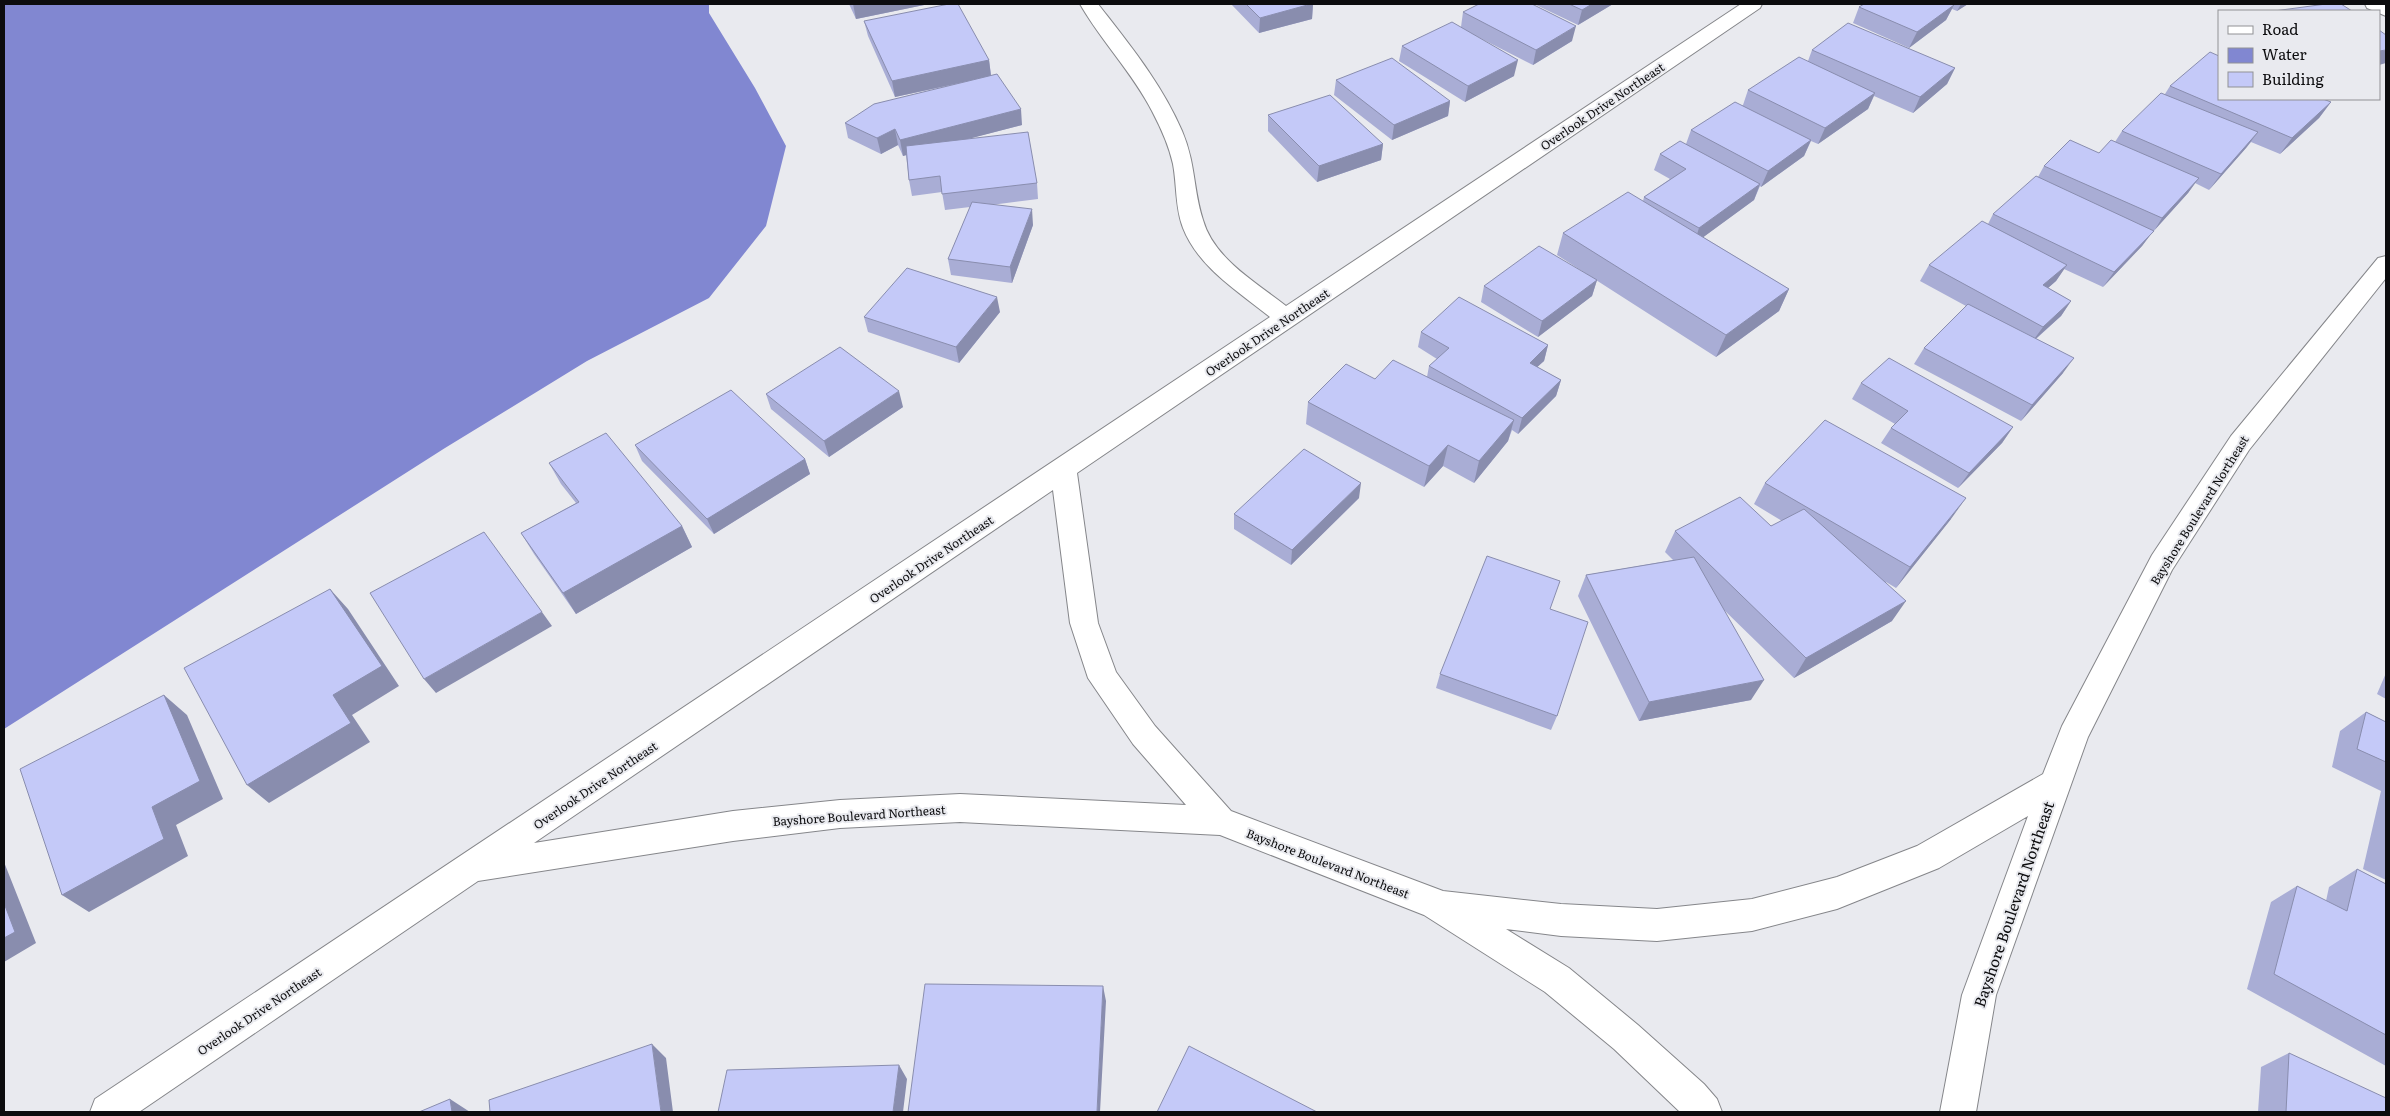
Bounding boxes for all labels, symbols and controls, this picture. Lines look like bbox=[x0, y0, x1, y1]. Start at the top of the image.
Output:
legend bbox=[2218, 10, 2380, 100]
text: Road bbox=[2262, 17, 2298, 40]
text: Water bbox=[2262, 42, 2307, 65]
street label: Overlook Drive Northeast bbox=[1536, 58, 1668, 154]
text: Building bbox=[2262, 67, 2324, 90]
street label: Overlook Drive Northeast bbox=[1201, 284, 1333, 380]
street label: Bayshore Boulevard Northeast bbox=[2145, 432, 2253, 588]
street label: Overlook Drive Northeast bbox=[865, 511, 997, 607]
street label: Overlook Drive Northeast bbox=[529, 737, 661, 833]
street label: Bayshore Boulevard Northeast bbox=[1967, 798, 2059, 1010]
street label: Bayshore Boulevard Northeast bbox=[772, 800, 946, 830]
street label: Bayshore Boulevard Northeast bbox=[1244, 824, 1412, 902]
street label: Overlook Drive Northeast bbox=[193, 963, 325, 1059]

